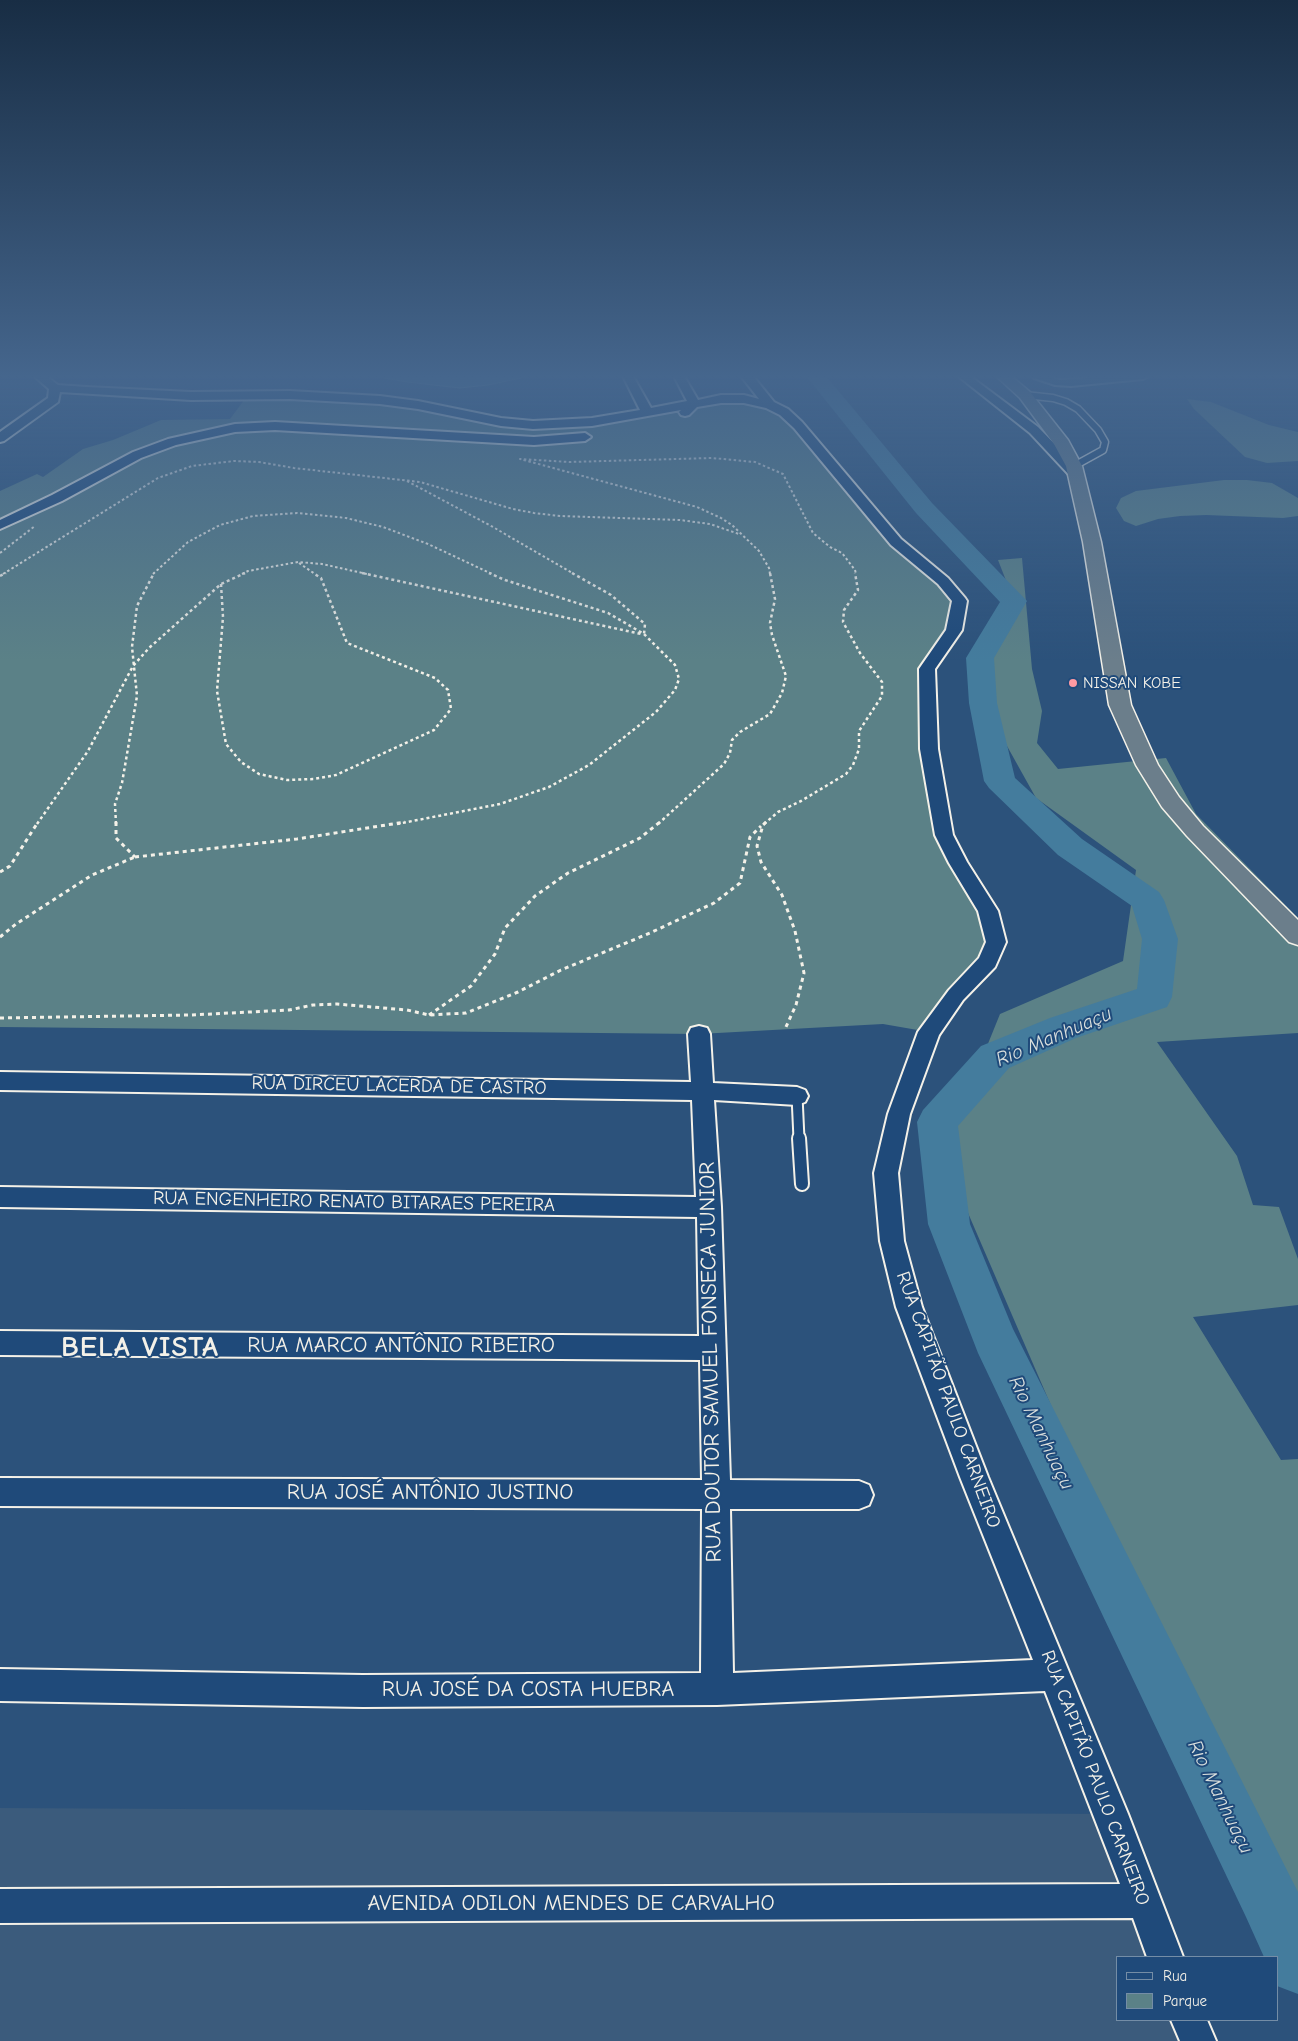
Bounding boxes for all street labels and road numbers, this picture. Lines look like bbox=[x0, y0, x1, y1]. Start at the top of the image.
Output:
street label: RUA DIRCEU LACERDA DE CASTRO bbox=[251, 1072, 547, 1100]
street label: RUA DOUTOR SAMUEL FONSECA JUNIOR bbox=[694, 1161, 728, 1563]
street label: RUA ENGENHEIRO RENATO BITARAES PEREIRA bbox=[153, 1187, 555, 1217]
street label: RUA CAPITÃO PAULO CARNEIRO bbox=[891, 1269, 1005, 1531]
street label: RUA MARCO ANTÔNIO RIBEIRO bbox=[247, 1333, 555, 1359]
street label: RUA JOSÉ ANTÔNIO JUSTINO bbox=[287, 1480, 573, 1506]
street label: RUA CAPITÃO PAULO CARNEIRO bbox=[1036, 1647, 1154, 1909]
street label: RUA JOSÉ DA COSTA HUEBRA bbox=[382, 1677, 674, 1703]
street label: AVENIDA ODILON MENDES DE CARVALHO bbox=[367, 1891, 775, 1917]

